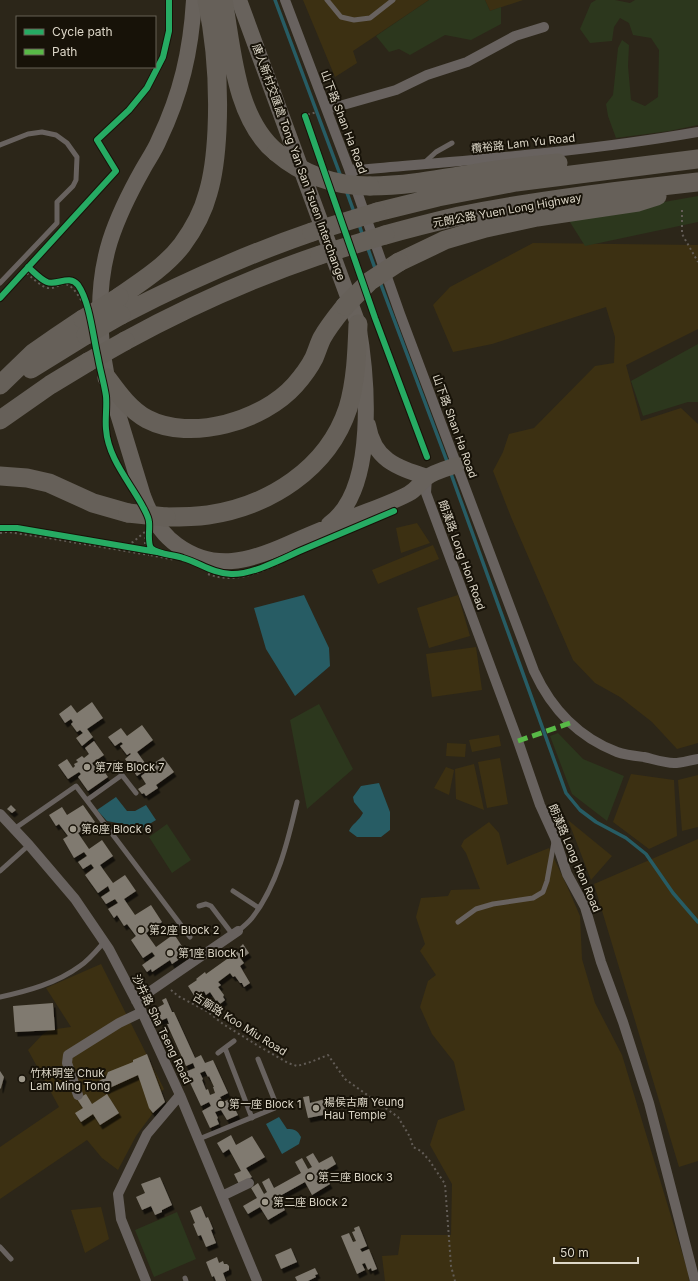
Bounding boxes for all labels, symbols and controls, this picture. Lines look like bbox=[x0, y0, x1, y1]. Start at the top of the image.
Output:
legend bbox=[16, 16, 156, 68]
text: Cycle path bbox=[52, 24, 113, 39]
street label: 唐人新村交匯處 Tong Yan San Tsuen Interchange bbox=[249, 42, 349, 282]
text: Path bbox=[52, 44, 77, 59]
street label: 山下路 Shan Ha Road bbox=[318, 68, 370, 176]
street label: 欖裕路 Lam Yu Road bbox=[470, 131, 576, 155]
street label: 元朗公路 Yuen Long Highway bbox=[431, 190, 583, 230]
street label: 山下路 Shan Ha Road bbox=[430, 372, 480, 480]
street label: 朗漢路 Long Hon Road bbox=[436, 498, 488, 612]
place label: 第7座 Block 7 bbox=[95, 760, 164, 774]
marker: 第7座 Block 7 bbox=[82, 762, 92, 772]
street label: 朗漢路 Long Hon Road bbox=[546, 802, 604, 914]
place label: 第6座 Block 6 bbox=[81, 822, 152, 836]
marker: 第6座 Block 6 bbox=[68, 824, 78, 834]
place label: 第2座 Block 2 bbox=[149, 923, 219, 937]
marker: 第2座 Block 2 bbox=[136, 925, 146, 935]
place label: 第1座 Block 1 bbox=[178, 946, 244, 960]
marker: 第1座 Block 1 bbox=[165, 948, 175, 958]
street label: 沙井路 Sha Tseng Road bbox=[129, 972, 195, 1086]
street label: 古廟路 Koo Miu Road bbox=[190, 989, 290, 1059]
place label: 竹林明堂 Chuk Lam Ming Tong bbox=[30, 1066, 110, 1093]
marker: 竹林明堂 Chuk Lam Ming Tong bbox=[17, 1074, 27, 1084]
place label: 楊侯古廟 Yeung Hau Temple bbox=[324, 1095, 404, 1122]
place label: 第一座 Block 1 bbox=[229, 1097, 301, 1111]
marker: 第一座 Block 1 bbox=[216, 1099, 226, 1109]
marker: 楊侯古廟 Yeung Hau Temple bbox=[311, 1103, 321, 1113]
place label: 第三座 Block 3 bbox=[318, 1170, 393, 1184]
marker: 第三座 Block 3 bbox=[305, 1172, 315, 1182]
place label: 第二座 Block 2 bbox=[273, 1195, 348, 1209]
marker: 第二座 Block 2 bbox=[260, 1197, 270, 1207]
scale bar bbox=[554, 1239, 638, 1265]
text: 50 m bbox=[560, 1245, 589, 1260]

